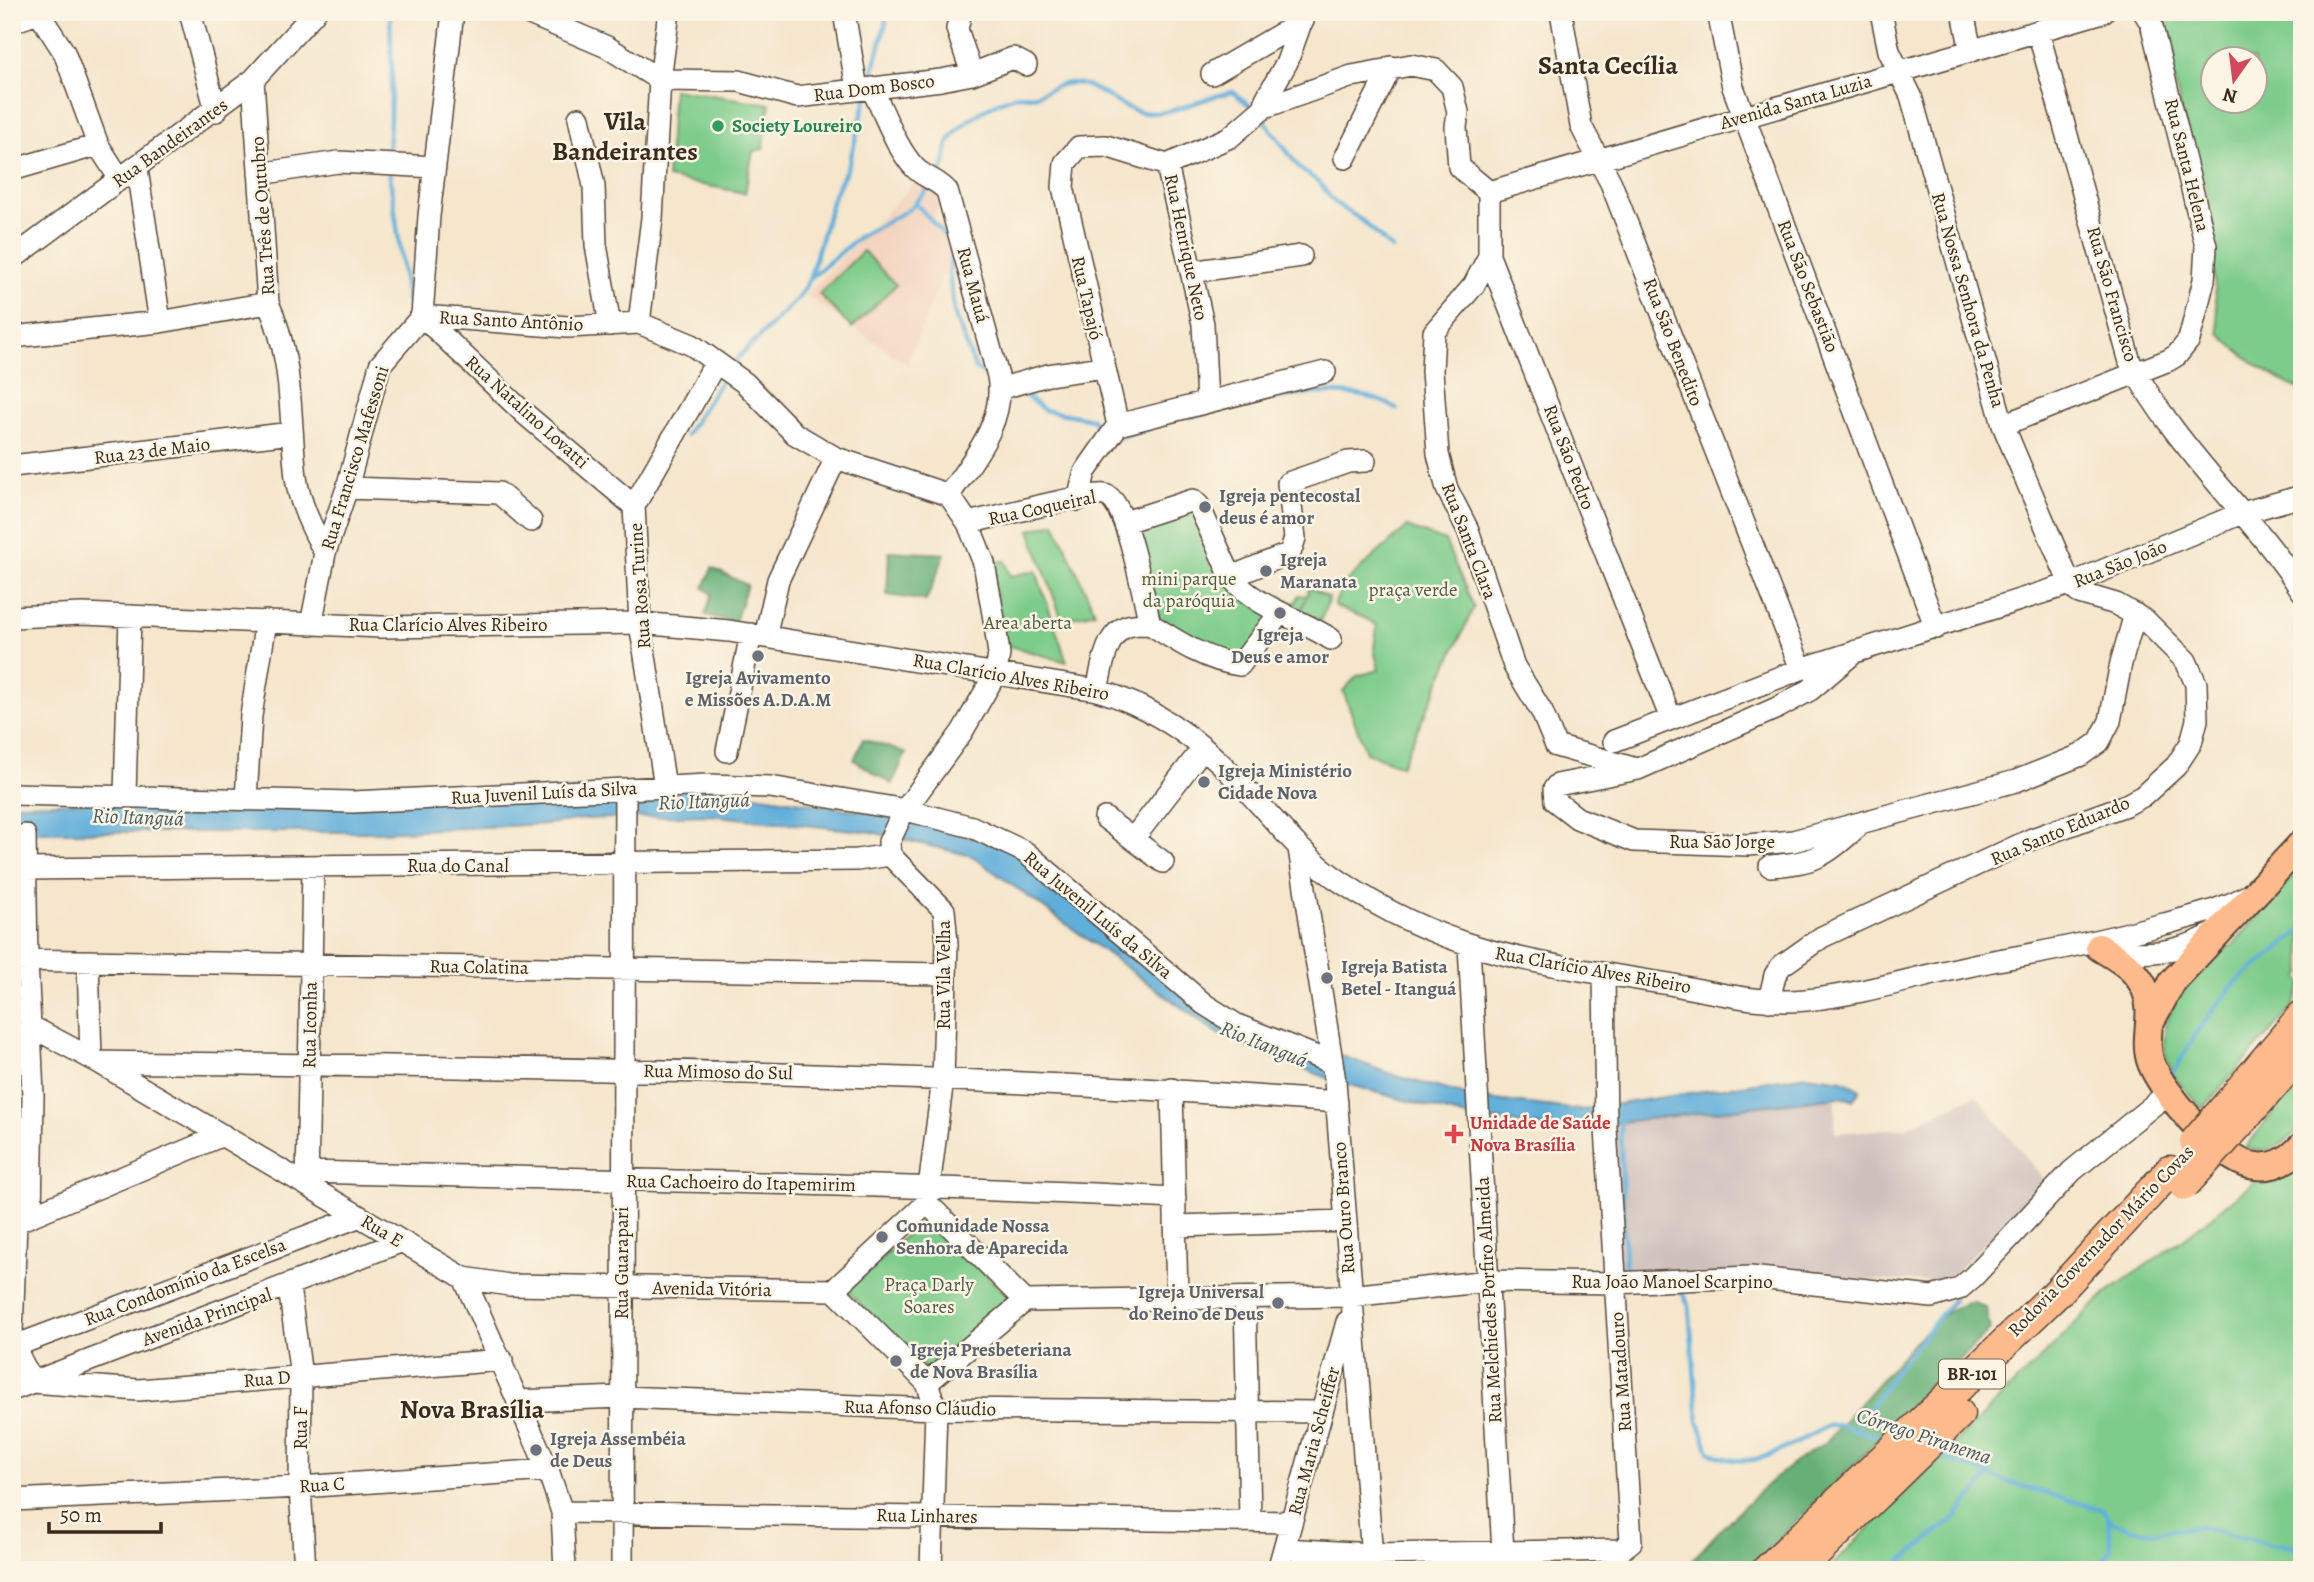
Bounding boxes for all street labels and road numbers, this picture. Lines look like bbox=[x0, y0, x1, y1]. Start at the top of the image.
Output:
street label: Rua Dom Bosco bbox=[812, 68, 936, 108]
street label: Avenida Santa Luzia bbox=[1716, 68, 1875, 136]
street label: Rua Bandeirantes bbox=[107, 92, 233, 194]
street label: Rua Santa Helena bbox=[2158, 96, 2216, 235]
street label: Rua Três de Outubro bbox=[244, 136, 282, 296]
street label: Rua Henrique Neto bbox=[1158, 171, 1214, 323]
street label: Rua Nossa Senhora da Penha bbox=[1925, 189, 2011, 411]
street label: Rua São Sebastião bbox=[1771, 216, 1845, 356]
street label: Rua São Francisco bbox=[2080, 223, 2144, 365]
street label: Rua Mauá bbox=[950, 244, 996, 326]
street label: Rua Tapajó bbox=[1065, 254, 1109, 342]
street label: Rua São Benedito bbox=[1637, 274, 1709, 410]
street label: Rua Santo Antônio bbox=[438, 304, 584, 338]
street label: Rua Natalino Lovatti bbox=[459, 349, 595, 475]
street label: Rua Francisco Mafessoni bbox=[315, 363, 395, 553]
street label: Rua São Pedro bbox=[1537, 401, 1601, 513]
street label: Rua 23 de Maio bbox=[93, 431, 211, 471]
street label: Rua Santa Clara bbox=[1435, 479, 1503, 603]
street label: Rua Coqueiral bbox=[986, 484, 1099, 532]
street label: Rua Rosa Turine bbox=[623, 522, 657, 650]
street label: Rua São João bbox=[2069, 533, 2171, 595]
street label: Rua Clarício Alves Ribeiro bbox=[349, 612, 547, 638]
street label: Rua Clarício Alves Ribeiro bbox=[911, 647, 1111, 707]
street label: Rua Juvenil Luís da Silva bbox=[450, 775, 638, 811]
street label: Rua Santo Eduardo bbox=[1986, 790, 2134, 872]
street label: Rua São Jorge bbox=[1669, 829, 1775, 855]
street label: Rua Juvenil Luís da Silva bbox=[1018, 845, 1178, 985]
street label: Rua do Canal bbox=[407, 853, 509, 879]
street label: Rua Vila Velha bbox=[931, 920, 957, 1030]
street label: Rua Clarício Alves Ribeiro bbox=[1493, 940, 1693, 1000]
street label: Rua Colatina bbox=[429, 953, 529, 981]
street label: Rua Iconha bbox=[296, 981, 324, 1069]
street label: Rua Mimoso do Sul bbox=[643, 1058, 793, 1086]
street label: Rodovia Governador Mário Covas bbox=[2002, 1139, 2200, 1343]
street label: Rua Ouro Branco bbox=[1326, 1141, 1362, 1275]
street label: Rua Cachoeiro do Itapemirim bbox=[626, 1168, 856, 1198]
street label: Rua Melchiedes Porfiro Almeida bbox=[1470, 1176, 1508, 1424]
street label: Rua Guarapari bbox=[609, 1207, 635, 1319]
street label: Rua E bbox=[356, 1208, 408, 1254]
street label: Rua Condomínio da Escelsa bbox=[80, 1231, 290, 1333]
street label: Rua João Manoel Scarpino bbox=[1571, 1269, 1773, 1295]
street label: Avenida Vitória bbox=[651, 1275, 772, 1303]
street label: Avenida Principal bbox=[138, 1281, 276, 1353]
street label: Rua Matadouro bbox=[1604, 1311, 1638, 1433]
road number: BR-101 bbox=[1939, 1359, 2005, 1388]
street label: Rua D bbox=[242, 1364, 292, 1394]
street label: Rua Maria Scheiffer bbox=[1282, 1364, 1346, 1518]
street label: Rua Afonso Cláudio bbox=[844, 1394, 996, 1422]
street label: Rua F bbox=[288, 1406, 314, 1450]
street label: Rua C bbox=[298, 1470, 346, 1500]
street label: Rua Linhares bbox=[876, 1502, 978, 1530]

